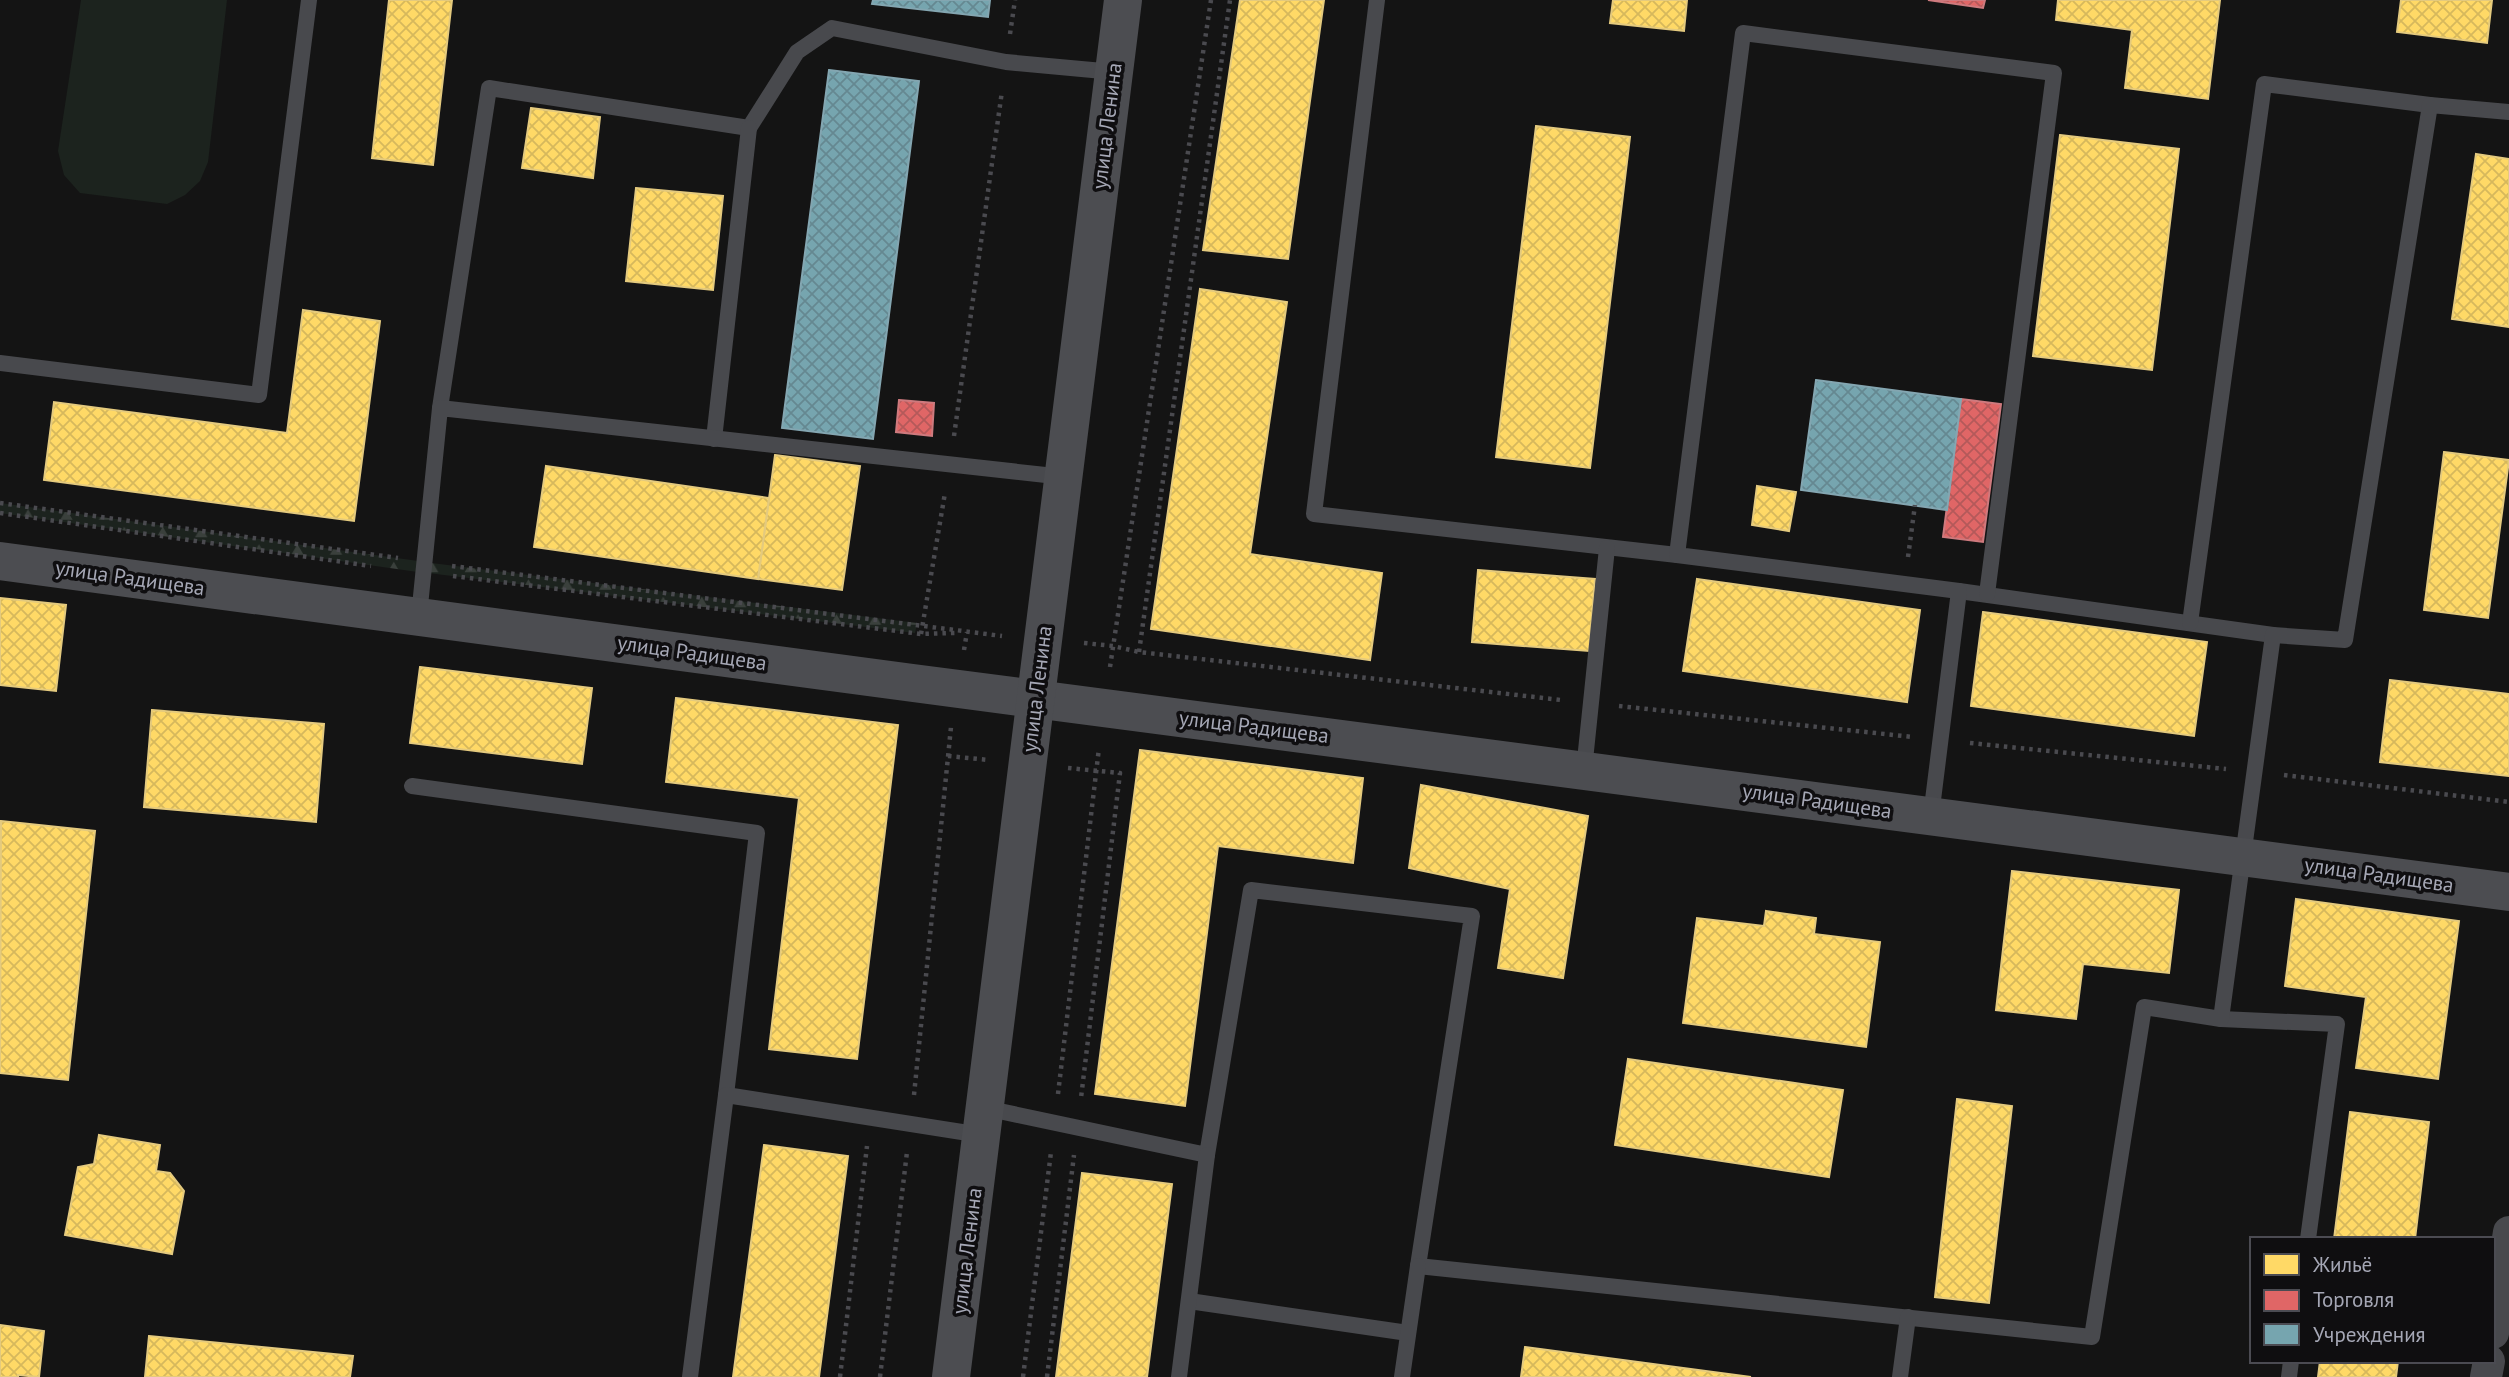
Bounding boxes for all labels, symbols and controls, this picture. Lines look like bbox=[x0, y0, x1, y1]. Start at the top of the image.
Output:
street label: улица Ленина bbox=[1085, 61, 1128, 191]
street label: улица Радищева bbox=[54, 554, 207, 601]
street label: улица Ленина bbox=[1015, 624, 1058, 754]
street label: улица Радищева bbox=[616, 629, 769, 676]
street label: улица Радищева bbox=[1178, 704, 1330, 749]
street label: улица Радищева bbox=[1741, 777, 1894, 824]
street label: улица Радищева bbox=[2303, 851, 2456, 898]
street label: улица Ленина bbox=[945, 1186, 988, 1316]
legend bbox=[2250, 1237, 2495, 1363]
text: Жильё bbox=[2312, 1251, 2372, 1278]
text: Торговля bbox=[2313, 1286, 2394, 1313]
text: Учреждения bbox=[2313, 1321, 2426, 1348]

